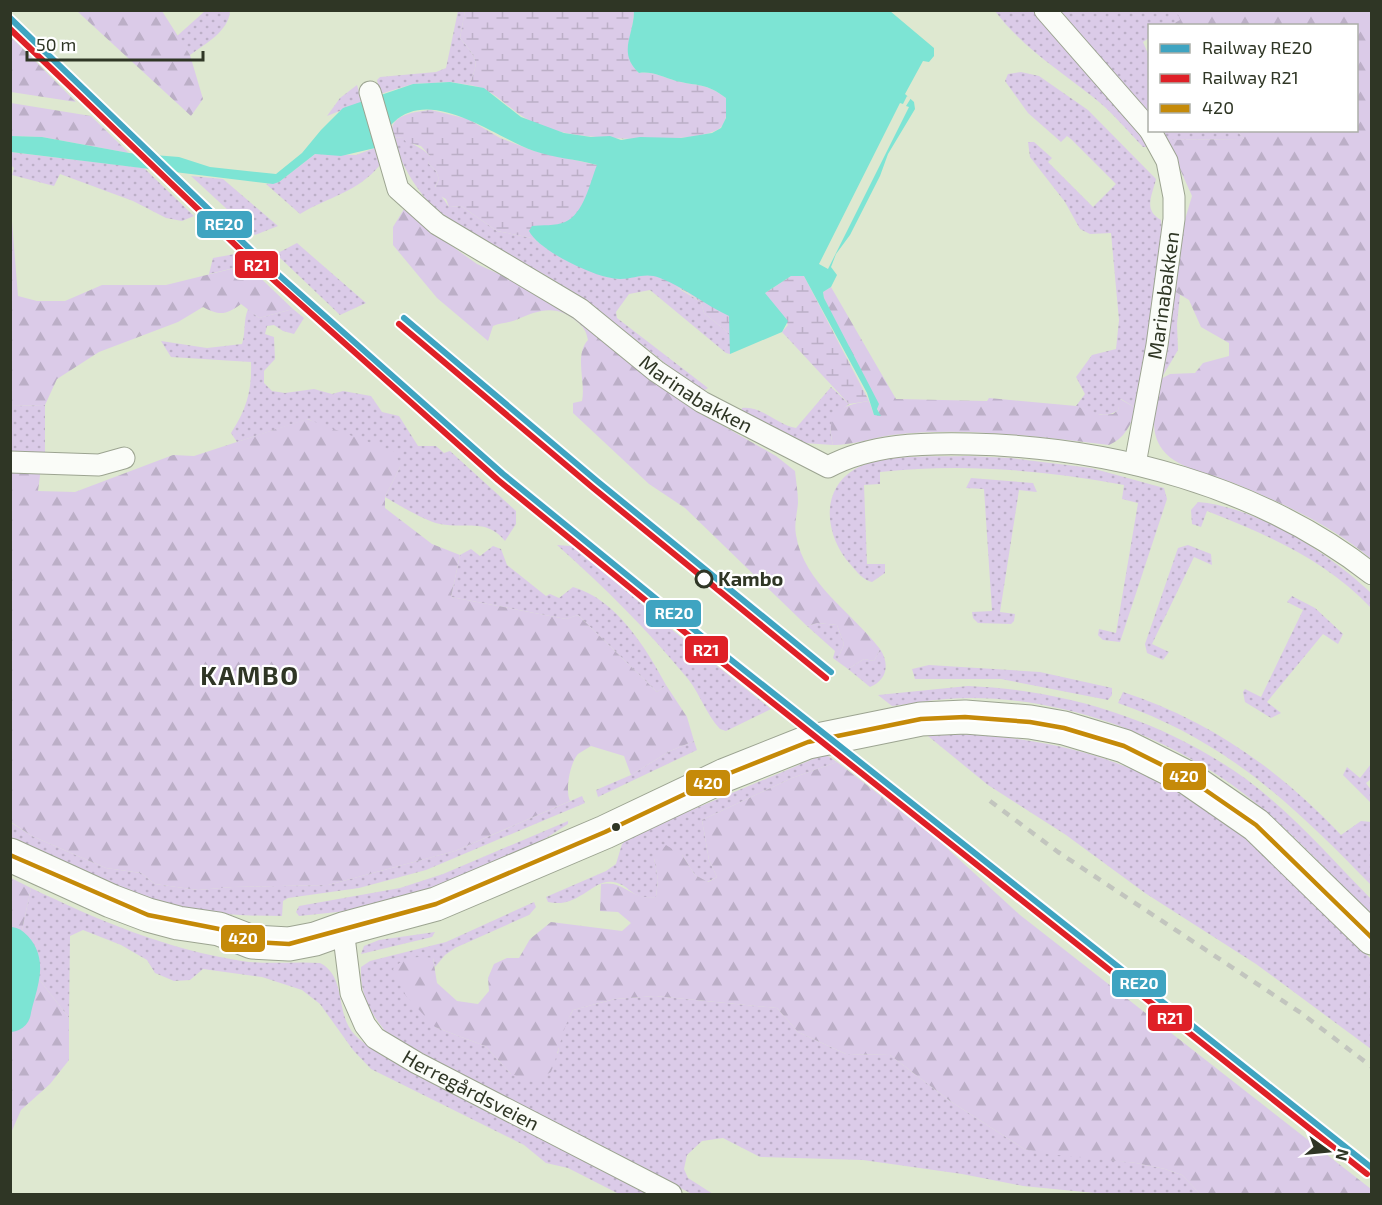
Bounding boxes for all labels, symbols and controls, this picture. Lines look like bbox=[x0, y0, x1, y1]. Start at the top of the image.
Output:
scale bar bbox=[27, 24, 202, 62]
legend bbox=[1148, 24, 1358, 132]
text: 50 m bbox=[36, 33, 76, 55]
text: Railway RE20 bbox=[1202, 36, 1313, 58]
text: Railway R21 bbox=[1202, 66, 1299, 88]
text: 420 bbox=[1202, 96, 1234, 118]
line badge: RE20 bbox=[196, 210, 253, 239]
text: RE20 bbox=[205, 214, 244, 233]
street label: Marinabakken bbox=[1142, 230, 1183, 361]
line badge: R21 bbox=[234, 250, 279, 279]
text: R21 bbox=[244, 255, 270, 274]
street label: Marinabakken bbox=[635, 349, 757, 437]
place label: Kambo bbox=[718, 566, 783, 590]
marker: Kambo bbox=[695, 570, 713, 588]
line badge: RE20 bbox=[645, 599, 702, 628]
text: RE20 bbox=[655, 603, 694, 622]
line badge: R21 bbox=[684, 635, 729, 664]
text: R21 bbox=[693, 640, 719, 659]
district label: KAMBO bbox=[200, 659, 300, 690]
line badge: 420 bbox=[1162, 762, 1207, 791]
text: 420 bbox=[1169, 766, 1199, 785]
line badge: 420 bbox=[685, 769, 731, 797]
text: 420 bbox=[693, 773, 723, 792]
unlabelled marker bbox=[610, 821, 622, 833]
line badge: 420 bbox=[220, 924, 266, 953]
text: 420 bbox=[228, 928, 258, 947]
line badge: RE20 bbox=[1111, 969, 1167, 998]
text: RE20 bbox=[1120, 973, 1159, 992]
line badge: R21 bbox=[1147, 1004, 1193, 1032]
text: R21 bbox=[1157, 1008, 1183, 1027]
street label: Herregårdsveien bbox=[398, 1044, 544, 1135]
north arrow bbox=[1298, 1121, 1358, 1181]
text: N bbox=[1332, 1147, 1354, 1163]

